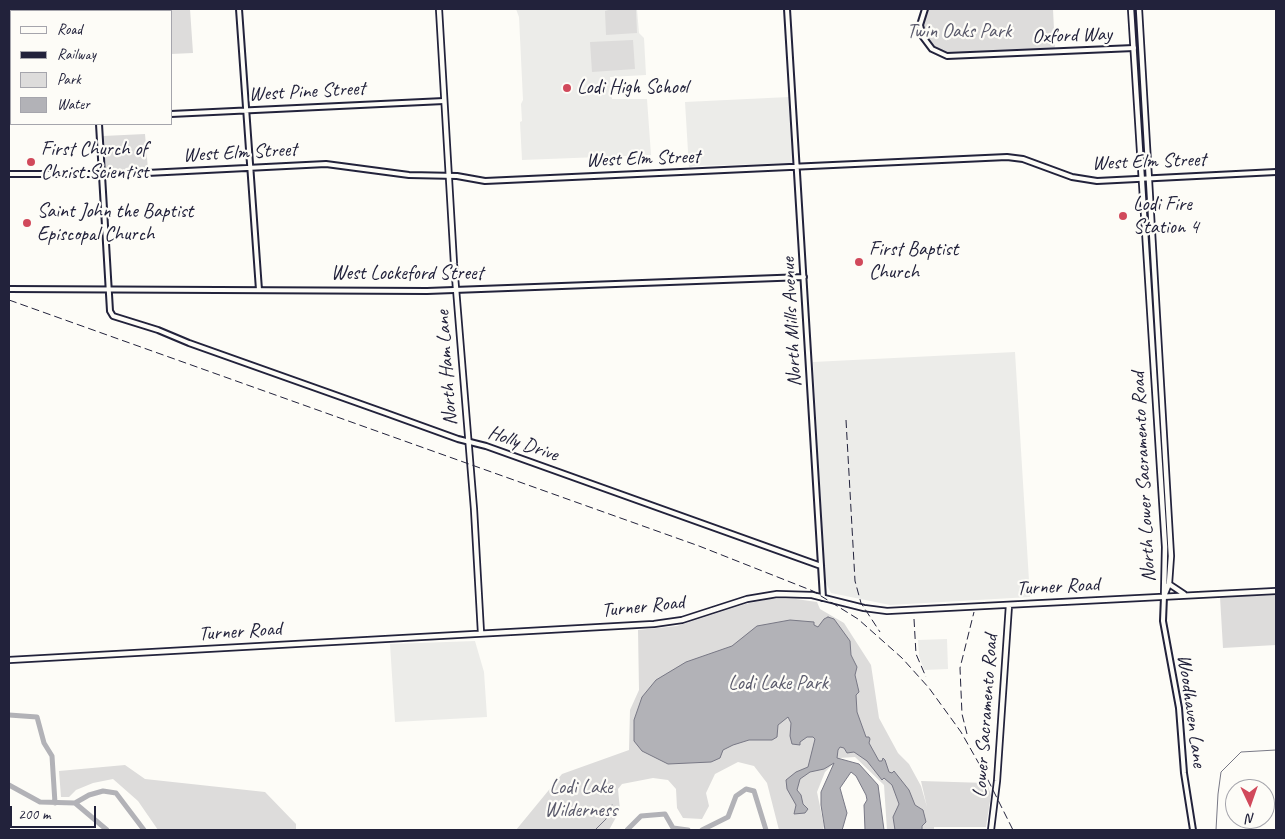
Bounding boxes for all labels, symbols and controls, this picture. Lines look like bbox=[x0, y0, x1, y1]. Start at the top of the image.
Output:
legend bbox=[10, 10, 172, 125]
text: Road bbox=[57, 20, 82, 39]
park label: Twin Oaks Park bbox=[907, 20, 1011, 44]
street label: Oxford Way bbox=[1032, 23, 1112, 49]
text: Railway bbox=[57, 45, 96, 64]
text: Park bbox=[57, 70, 81, 89]
place label: Lodi High School bbox=[577, 76, 688, 100]
street label: West Pine Street bbox=[248, 77, 366, 107]
marker: Lodi High School bbox=[561, 82, 573, 94]
text: Water bbox=[57, 95, 90, 114]
place label: First Church of Christ Scientist bbox=[41, 138, 148, 185]
street label: West Elm Street bbox=[182, 138, 298, 168]
street label: West Elm Street bbox=[586, 145, 700, 173]
street label: West Elm Street bbox=[1092, 148, 1206, 176]
marker: First Church of Christ Scientist bbox=[25, 156, 37, 168]
place label: Lodi Fire Station 4 bbox=[1133, 193, 1199, 240]
place label: Saint John the Baptist Episcopal Church bbox=[37, 200, 193, 247]
marker: Lodi Fire Station 4 bbox=[1117, 210, 1129, 222]
marker: Saint John the Baptist Episcopal Church bbox=[21, 217, 33, 229]
place label: First Baptist Church bbox=[869, 238, 958, 285]
marker: First Baptist Church bbox=[853, 256, 865, 268]
street label: North Mills Avenue bbox=[777, 257, 807, 387]
street label: West Lockeford Street bbox=[331, 262, 483, 286]
street label: North Ham Lane bbox=[431, 310, 463, 426]
street label: North Lower Sacramento Road bbox=[1127, 371, 1161, 583]
street label: Holly Drive bbox=[485, 421, 561, 467]
street label: Turner Road bbox=[1016, 573, 1100, 601]
street label: Turner Road bbox=[600, 591, 686, 623]
street label: Turner Road bbox=[198, 617, 282, 647]
street label: Lower Sacramento Road bbox=[968, 634, 1004, 798]
street label: Woodhaven Lane bbox=[1171, 653, 1211, 769]
park label: Lodi Lake Park bbox=[728, 672, 828, 696]
park label: Lodi Lake Wilderness bbox=[545, 776, 617, 823]
north arrow bbox=[1225, 779, 1275, 829]
scale bar bbox=[12, 796, 99, 828]
text: 200 m bbox=[18, 805, 50, 824]
text: N bbox=[1246, 810, 1256, 827]

